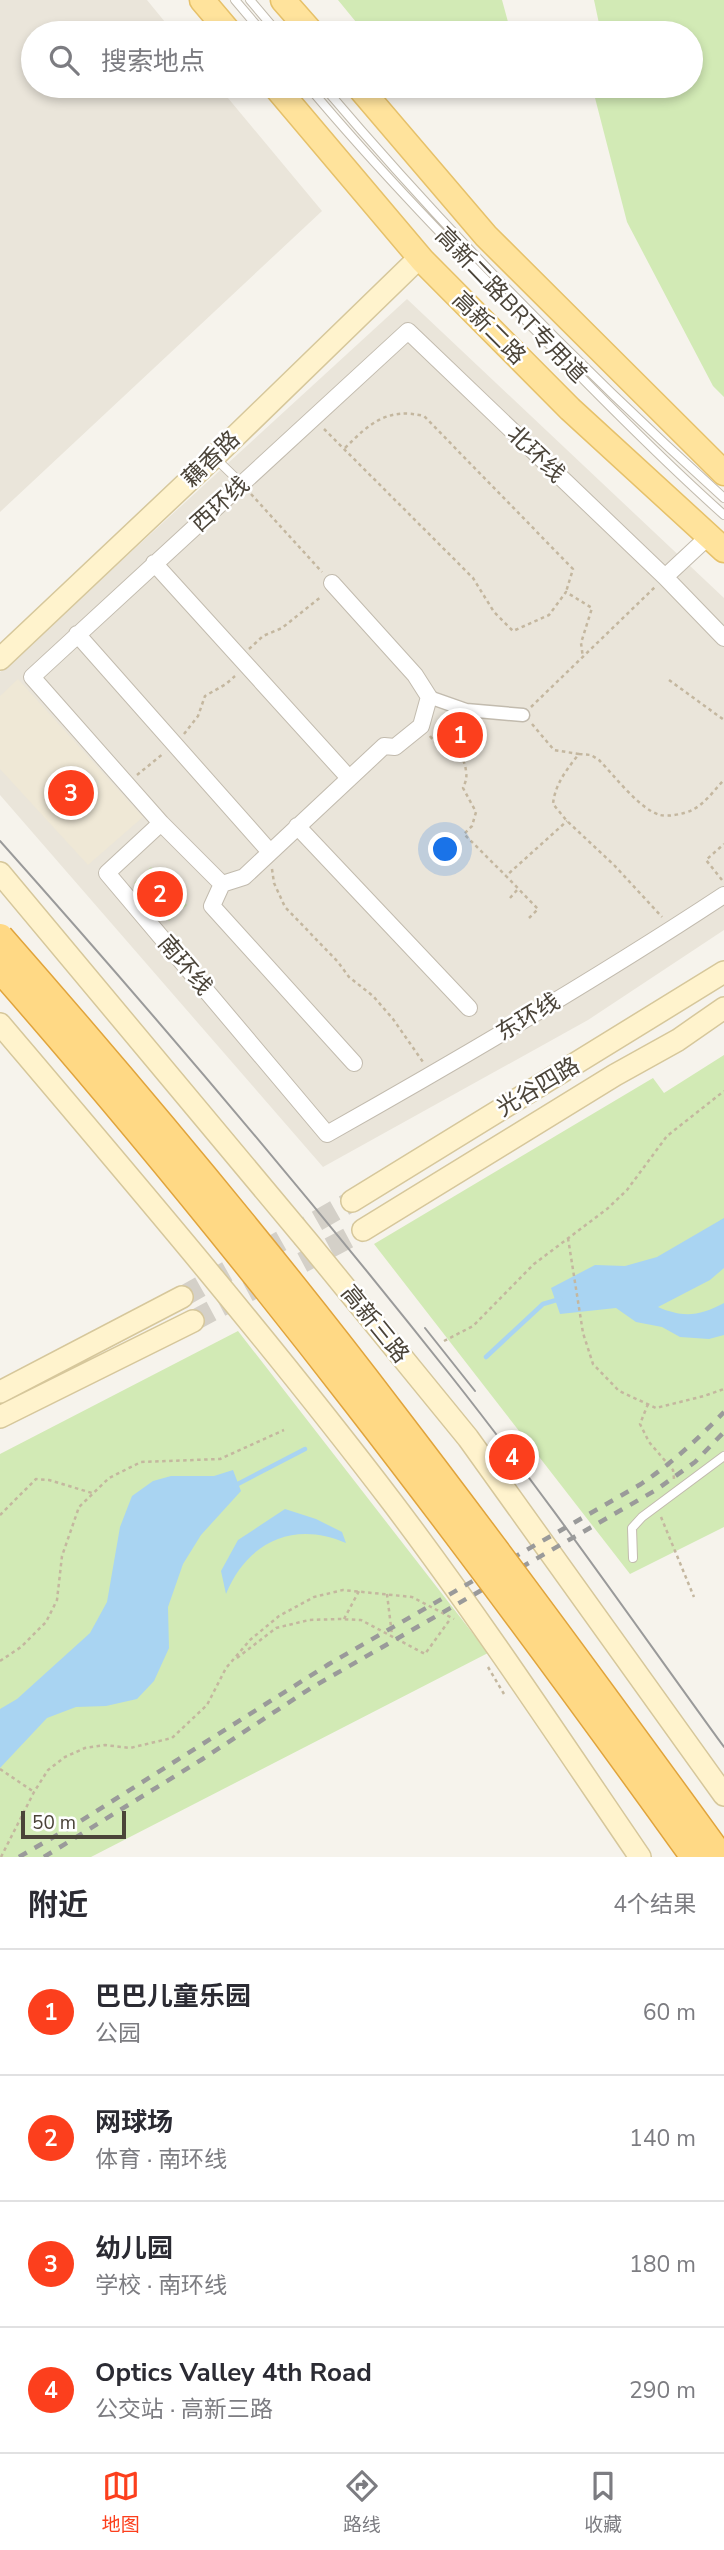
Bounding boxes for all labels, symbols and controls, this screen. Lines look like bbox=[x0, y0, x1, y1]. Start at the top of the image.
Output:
search box bbox=[21, 21, 703, 98]
icon: search bbox=[45, 41, 83, 79]
text: 搜索地点 bbox=[101, 44, 205, 79]
street label: 高新二路BRT专用道 bbox=[430, 222, 592, 388]
street label: 高新二路 bbox=[447, 286, 531, 370]
street label: 北环线 bbox=[500, 419, 572, 489]
street label: 藕香路 bbox=[175, 424, 247, 494]
street label: 西环线 bbox=[184, 469, 256, 539]
pin: 1 bbox=[437, 709, 483, 761]
pin: 3 bbox=[48, 767, 94, 819]
your location bbox=[428, 832, 462, 866]
pin: 2 bbox=[137, 868, 183, 920]
street label: 南环线 bbox=[151, 929, 219, 1001]
street label: 东环线 bbox=[490, 986, 566, 1048]
street label: 光谷四路 bbox=[491, 1050, 585, 1124]
street label: 高新三路 bbox=[334, 1278, 416, 1370]
pin: 4 bbox=[489, 1431, 535, 1483]
scale bar bbox=[21, 1808, 126, 1840]
text: 50 m bbox=[32, 1810, 76, 1836]
text: 附近 bbox=[28, 1885, 88, 1926]
text: 4个结果 bbox=[613, 1889, 696, 1920]
text: 巴巴儿童乐园 bbox=[95, 1979, 251, 2014]
text: 1 bbox=[44, 1997, 58, 2028]
text: 60 m bbox=[643, 1997, 696, 2028]
text: 公园 bbox=[95, 2018, 141, 2049]
text: 网球场 bbox=[95, 2105, 173, 2140]
text: 2 bbox=[44, 2123, 58, 2154]
text: 140 m bbox=[629, 2123, 696, 2154]
text: 体育 · 南环线 bbox=[95, 2144, 227, 2175]
text: 幼儿园 bbox=[95, 2231, 173, 2266]
text: 3 bbox=[44, 2249, 58, 2280]
text: 180 m bbox=[629, 2249, 696, 2280]
text: 学校 · 南环线 bbox=[95, 2270, 227, 2301]
text: Optics Valley 4th Road bbox=[95, 2355, 372, 2390]
text: 4 bbox=[44, 2375, 58, 2406]
text: 290 m bbox=[629, 2375, 696, 2406]
text: 公交站 · 高新三路 bbox=[95, 2394, 273, 2425]
tab: 地图 bbox=[102, 2467, 140, 2538]
tab: 路线 bbox=[343, 2467, 381, 2538]
tab: 收藏 bbox=[584, 2467, 622, 2538]

